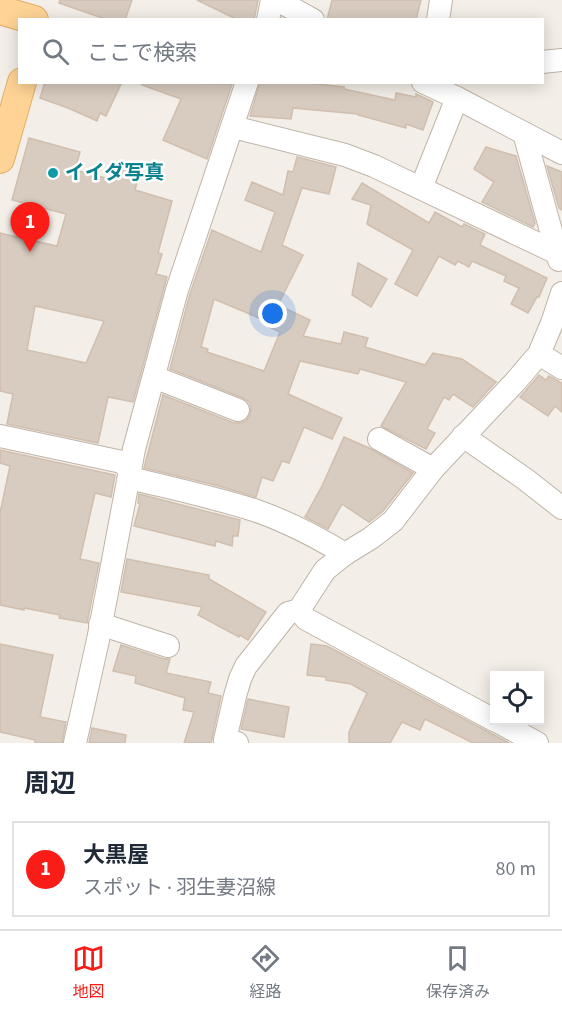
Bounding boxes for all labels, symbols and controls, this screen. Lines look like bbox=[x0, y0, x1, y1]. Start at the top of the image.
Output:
search box bbox=[18, 18, 544, 84]
icon: search bbox=[39, 35, 72, 68]
text: ここで検索 bbox=[87, 37, 197, 69]
place label: イイダ写真 bbox=[65, 159, 164, 187]
marker: イイダ写真 bbox=[46, 166, 60, 180]
pin: 1 bbox=[10, 202, 50, 252]
your location bbox=[258, 299, 287, 328]
map controls bbox=[490, 671, 544, 725]
button: locate bbox=[490, 671, 544, 725]
text: 周辺 bbox=[24, 765, 76, 802]
text: 大黒屋 bbox=[83, 839, 149, 871]
text: 1 bbox=[40, 855, 51, 883]
text: 80 m bbox=[496, 855, 536, 883]
text: スポット · 羽生妻沼線 bbox=[83, 874, 276, 902]
tab: 地図 bbox=[72, 942, 105, 1003]
tab: 経路 bbox=[249, 942, 282, 1003]
tab: 保存済み bbox=[426, 942, 490, 1003]

